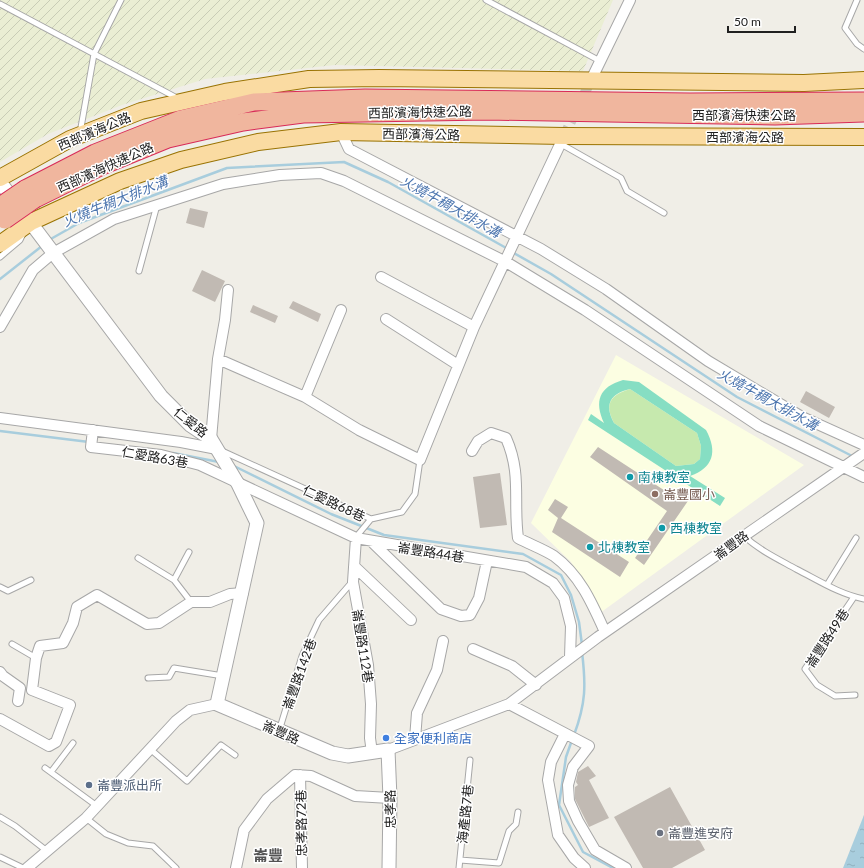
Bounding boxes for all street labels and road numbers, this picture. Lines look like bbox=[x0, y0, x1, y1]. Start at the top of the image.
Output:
street label: 西部濱海快速公路 bbox=[368, 103, 472, 121]
street label: 西部濱海快速公路 bbox=[692, 107, 796, 123]
street label: 西部濱海公路 bbox=[55, 108, 133, 154]
street label: 西部濱海公路 bbox=[382, 125, 460, 143]
street label: 西部濱海公路 bbox=[706, 129, 784, 145]
street label: 西部濱海快速公路 bbox=[54, 139, 156, 195]
street label: 仁愛路 bbox=[171, 404, 211, 440]
street label: 仁愛路63巷 bbox=[121, 443, 189, 471]
street label: 仁愛路68巷 bbox=[300, 482, 368, 524]
street label: 崙豐路 bbox=[711, 527, 751, 563]
street label: 崙豐路44巷 bbox=[397, 539, 465, 565]
street label: 崙豐路49巷 bbox=[802, 606, 852, 670]
street label: 崙豐路112巷 bbox=[349, 608, 377, 684]
street label: 崙豐路142巷 bbox=[279, 636, 319, 712]
street label: 崙豐路 bbox=[260, 717, 302, 747]
street label: 海產路7巷 bbox=[454, 784, 476, 844]
street label: 忠孝路72巷 bbox=[292, 789, 310, 857]
street label: 忠孝路 bbox=[382, 789, 398, 829]

